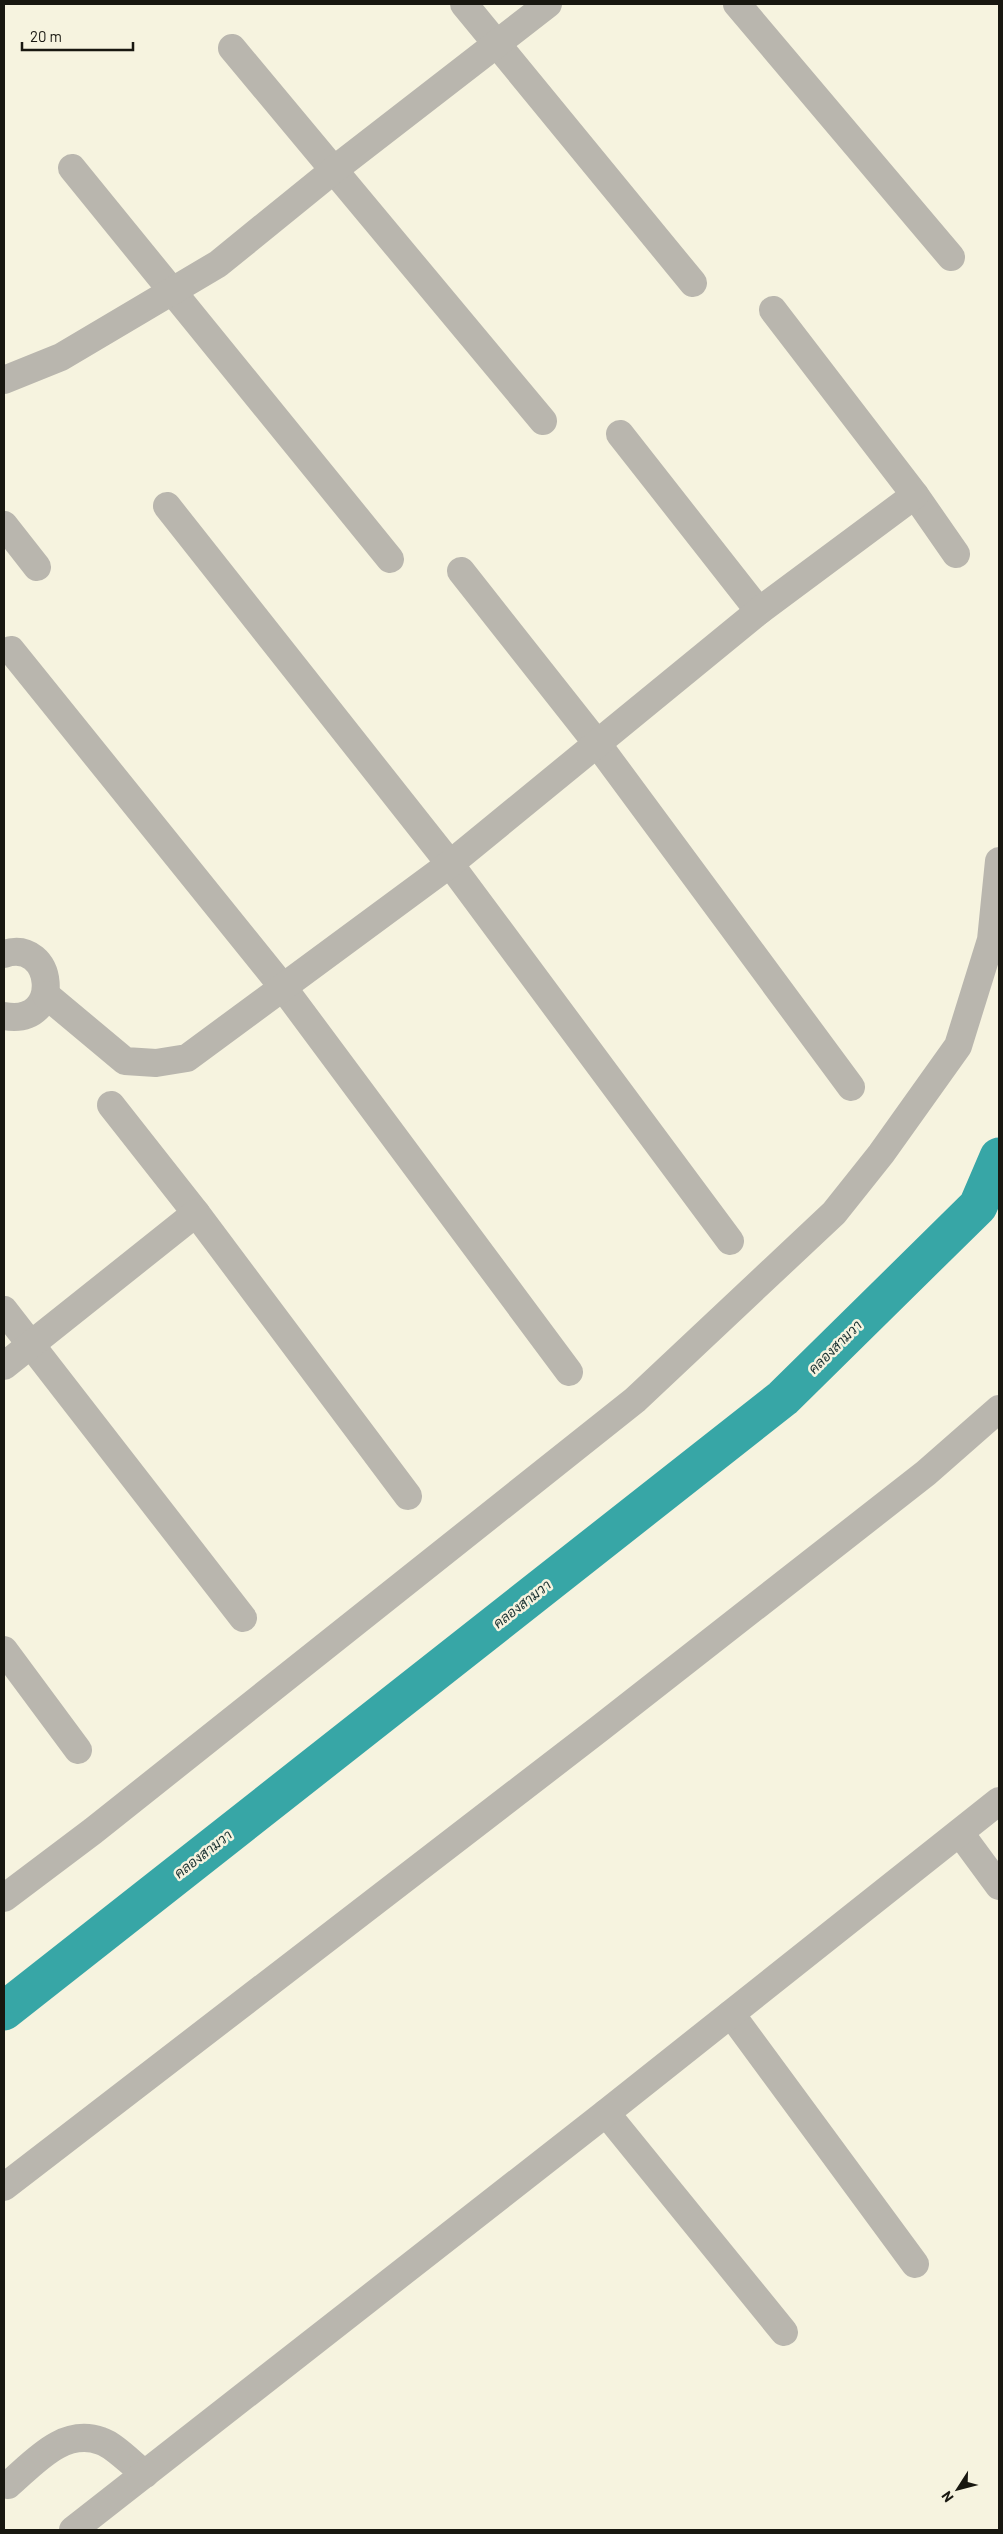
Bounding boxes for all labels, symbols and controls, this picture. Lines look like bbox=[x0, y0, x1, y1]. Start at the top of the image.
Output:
scale bar bbox=[22, 20, 134, 52]
text: 20 m bbox=[30, 27, 62, 45]
water label: คลองสามวา bbox=[804, 1316, 865, 1377]
water label: คลองสามวา bbox=[489, 1576, 554, 1631]
water label: คลองสามวา bbox=[170, 1826, 235, 1881]
north arrow bbox=[933, 2464, 983, 2514]
text: N bbox=[937, 2488, 957, 2506]

